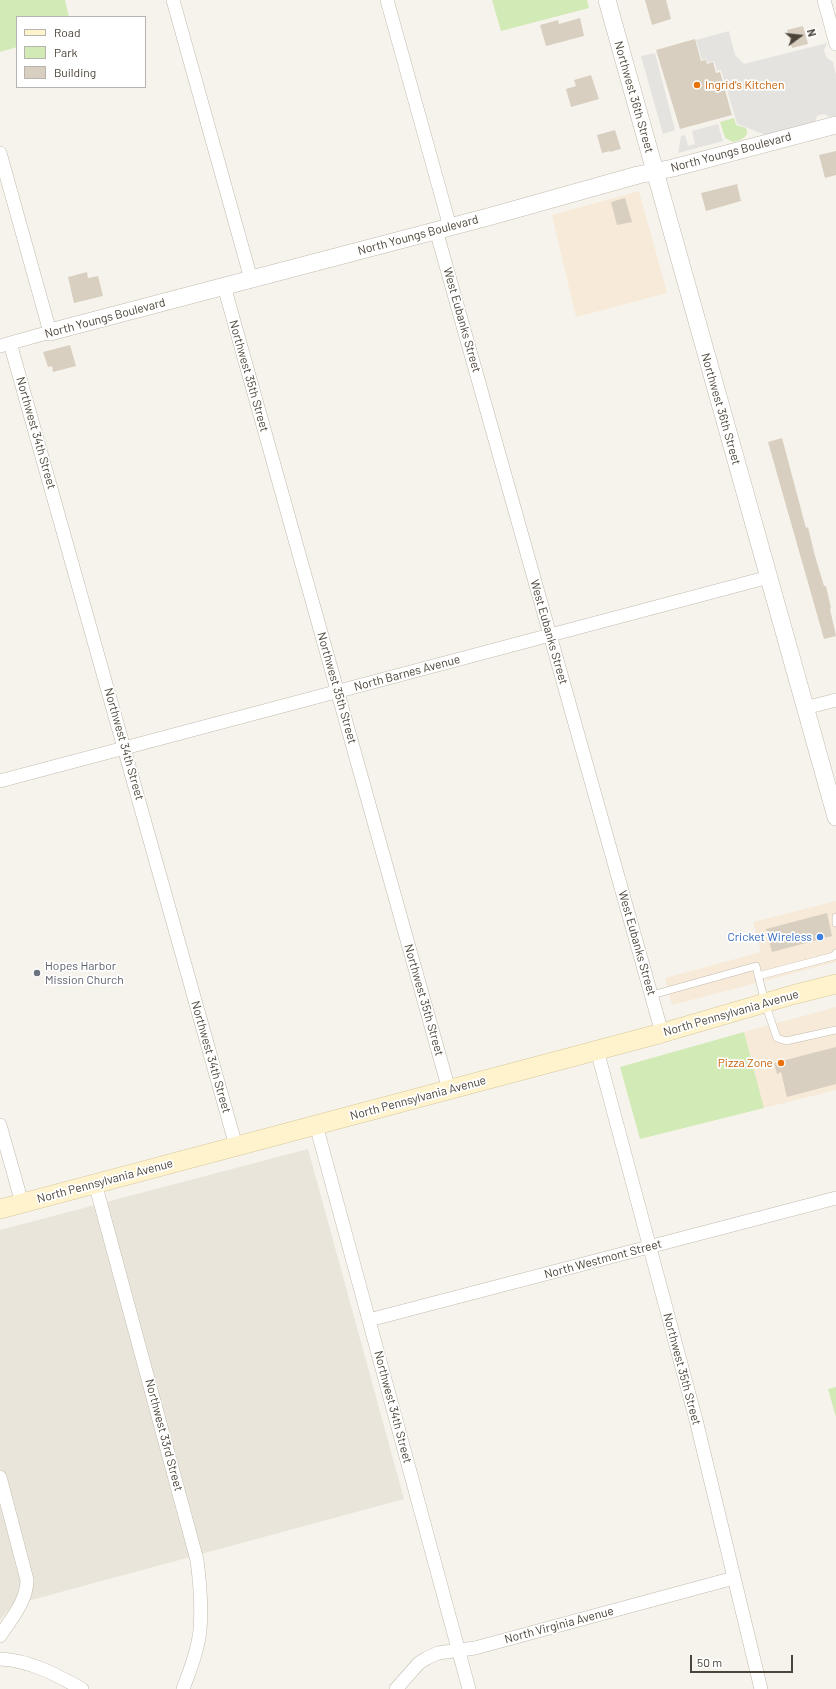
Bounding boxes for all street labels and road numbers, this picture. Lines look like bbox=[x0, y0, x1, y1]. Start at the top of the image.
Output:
street label: Northwest 36th Street bbox=[611, 39, 657, 155]
street label: North Youngs Boulevard bbox=[669, 129, 793, 175]
street label: North Youngs Boulevard bbox=[356, 212, 480, 258]
street label: West Eubanks Street bbox=[440, 266, 484, 374]
street label: North Youngs Boulevard bbox=[43, 295, 167, 341]
street label: Northwest 35th Street bbox=[226, 318, 272, 434]
street label: Northwest 36th Street bbox=[698, 351, 744, 467]
street label: Northwest 34th Street bbox=[13, 375, 59, 491]
street label: West Eubanks Street bbox=[527, 578, 571, 686]
street label: Northwest 35th Street bbox=[314, 630, 360, 746]
street label: North Barnes Avenue bbox=[352, 652, 462, 694]
street label: Northwest 34th Street bbox=[101, 686, 147, 802]
street label: West Eubanks Street bbox=[615, 889, 659, 997]
street label: Northwest 35th Street bbox=[401, 942, 447, 1058]
street label: North Pennsylvania Avenue bbox=[662, 987, 800, 1039]
street label: Northwest 34th Street bbox=[188, 999, 234, 1115]
street label: North Pennsylvania Avenue bbox=[348, 1073, 488, 1123]
street label: North Pennsylvania Avenue bbox=[35, 1156, 175, 1206]
street label: North Westmont Street bbox=[543, 1236, 663, 1282]
street label: Northwest 35th Street bbox=[660, 1311, 704, 1427]
street label: Northwest 34th Street bbox=[371, 1349, 415, 1465]
street label: Northwest 33rd Street bbox=[142, 1377, 186, 1493]
street label: North Virginia Avenue bbox=[503, 1603, 615, 1647]

